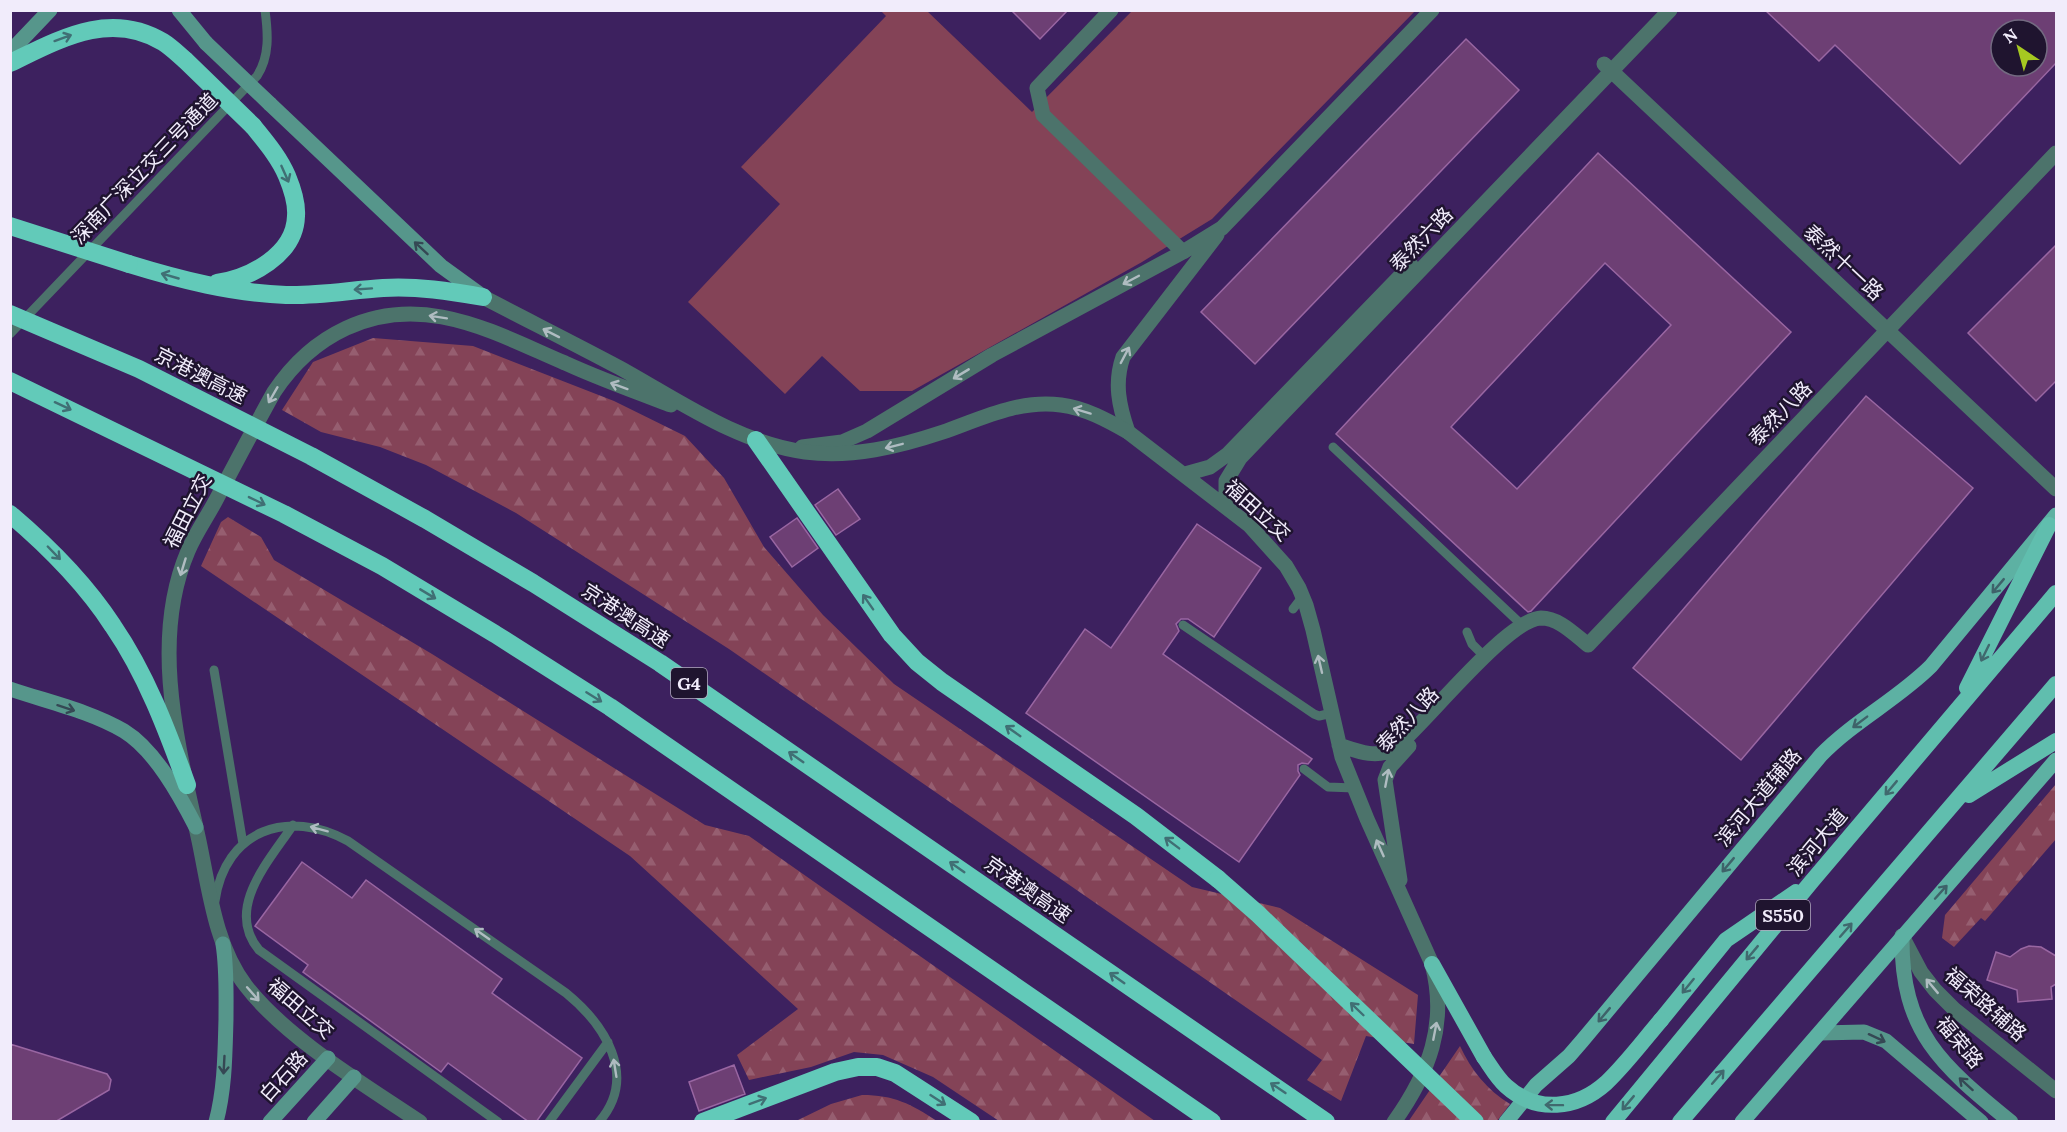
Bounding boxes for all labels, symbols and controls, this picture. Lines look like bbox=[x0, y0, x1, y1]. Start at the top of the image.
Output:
north arrow bbox=[1989, 18, 2049, 78]
text: N bbox=[1999, 24, 2021, 48]
one-way arrow bbox=[53, 32, 72, 43]
street label: 深南广深立交三号通道 bbox=[66, 87, 222, 249]
one-way arrow bbox=[280, 165, 291, 183]
street label: 泰然六路 bbox=[1384, 202, 1458, 276]
street label: 泰然十一路 bbox=[1799, 219, 1889, 305]
one-way arrow bbox=[413, 241, 428, 255]
one-way arrow bbox=[161, 270, 180, 281]
one-way arrow bbox=[1123, 274, 1141, 286]
one-way arrow bbox=[353, 284, 373, 295]
one-way arrow bbox=[428, 311, 448, 322]
one-way arrow bbox=[543, 327, 561, 338]
street label: 京港澳高速 bbox=[151, 341, 251, 409]
one-way arrow bbox=[1120, 347, 1131, 365]
one-way arrow bbox=[952, 367, 969, 380]
street label: 泰然八路 bbox=[1743, 376, 1817, 450]
one-way arrow bbox=[610, 380, 629, 391]
one-way arrow bbox=[266, 386, 278, 403]
one-way arrow bbox=[54, 400, 72, 412]
one-way arrow bbox=[1073, 405, 1092, 416]
one-way arrow bbox=[885, 441, 904, 453]
street label: 福田立交 bbox=[158, 470, 216, 552]
street label: 福田立交 bbox=[1220, 474, 1296, 546]
one-way arrow bbox=[248, 495, 266, 507]
one-way arrow bbox=[46, 545, 60, 560]
one-way arrow bbox=[177, 557, 188, 576]
street label: 京港澳高速 bbox=[577, 577, 675, 653]
one-way arrow bbox=[1991, 578, 2005, 593]
one-way arrow bbox=[419, 589, 436, 601]
one-way arrow bbox=[862, 595, 874, 611]
one-way arrow bbox=[1979, 643, 1990, 661]
one-way arrow bbox=[1314, 654, 1326, 673]
road number: G4 bbox=[671, 668, 707, 698]
street label: 泰然八路 bbox=[1371, 681, 1443, 757]
one-way arrow bbox=[585, 691, 602, 703]
one-way arrow bbox=[56, 703, 75, 714]
one-way arrow bbox=[1852, 716, 1868, 728]
one-way arrow bbox=[1005, 725, 1021, 737]
street label: 滨河大道辅路 bbox=[1710, 743, 1806, 851]
one-way arrow bbox=[788, 751, 805, 763]
one-way arrow bbox=[1382, 769, 1393, 788]
one-way arrow bbox=[1884, 780, 1898, 795]
street label: 滨河大道 bbox=[1782, 803, 1852, 881]
one-way arrow bbox=[309, 823, 328, 834]
one-way arrow bbox=[1165, 836, 1181, 849]
one-way arrow bbox=[1374, 840, 1386, 858]
street label: 京港澳高速 bbox=[980, 850, 1076, 928]
one-way arrow bbox=[1722, 857, 1735, 873]
one-way arrow bbox=[949, 861, 965, 873]
one-way arrow bbox=[1934, 884, 1948, 899]
road number: S550 bbox=[1756, 900, 1810, 930]
one-way arrow bbox=[1839, 923, 1853, 938]
one-way arrow bbox=[473, 928, 490, 941]
one-way arrow bbox=[1746, 945, 1759, 961]
street label: 福荣路辅路 bbox=[1940, 962, 2032, 1046]
street label: 福田立交 bbox=[263, 972, 339, 1044]
one-way arrow bbox=[1110, 972, 1126, 984]
one-way arrow bbox=[1682, 978, 1695, 994]
one-way arrow bbox=[1926, 978, 1939, 994]
one-way arrow bbox=[246, 986, 260, 1001]
one-way arrow bbox=[1350, 1002, 1365, 1016]
one-way arrow bbox=[1597, 1007, 1610, 1023]
street label: 福荣路 bbox=[1932, 1011, 1988, 1073]
one-way arrow bbox=[1430, 1022, 1441, 1041]
one-way arrow bbox=[1868, 1032, 1886, 1044]
street label: 白石路 bbox=[254, 1045, 312, 1107]
one-way arrow bbox=[219, 1055, 230, 1075]
one-way arrow bbox=[609, 1059, 620, 1078]
one-way arrow bbox=[1712, 1069, 1725, 1085]
one-way arrow bbox=[1959, 1077, 1974, 1091]
one-way arrow bbox=[1270, 1082, 1287, 1094]
one-way arrow bbox=[748, 1095, 767, 1106]
one-way arrow bbox=[929, 1095, 946, 1107]
one-way arrow bbox=[1621, 1095, 1635, 1110]
one-way arrow bbox=[1544, 1099, 1564, 1111]

